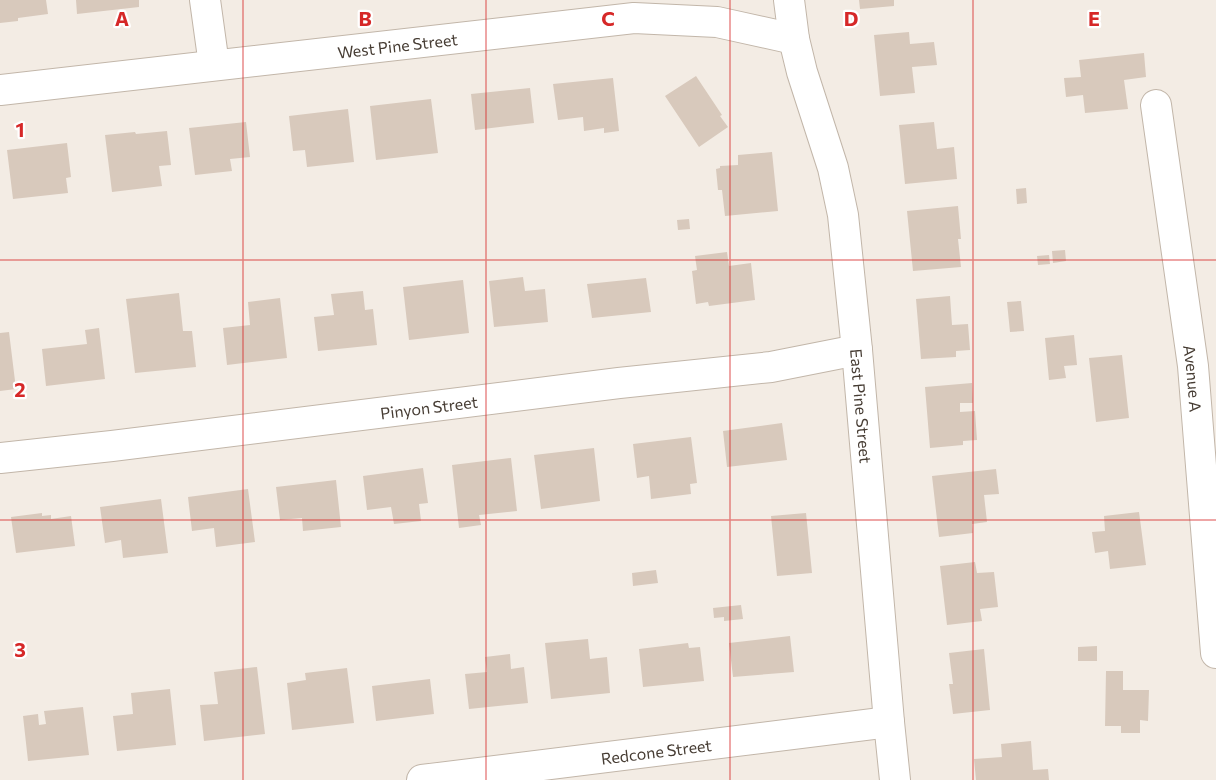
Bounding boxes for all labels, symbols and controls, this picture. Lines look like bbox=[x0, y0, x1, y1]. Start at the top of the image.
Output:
text: A bbox=[115, 6, 129, 30]
text: B bbox=[358, 6, 372, 30]
text: C bbox=[601, 6, 615, 30]
text: D bbox=[844, 6, 858, 30]
text: E bbox=[1088, 6, 1100, 30]
street label: West Pine Street bbox=[336, 29, 459, 61]
text: 1 bbox=[15, 117, 25, 141]
street label: Avenue A bbox=[1181, 344, 1206, 413]
street label: East Pine Street bbox=[847, 348, 876, 464]
text: 2 bbox=[14, 377, 26, 401]
street label: Pinyon Street bbox=[379, 391, 479, 422]
text: 3 bbox=[14, 637, 26, 661]
street label: Redcone Street bbox=[600, 735, 713, 767]

